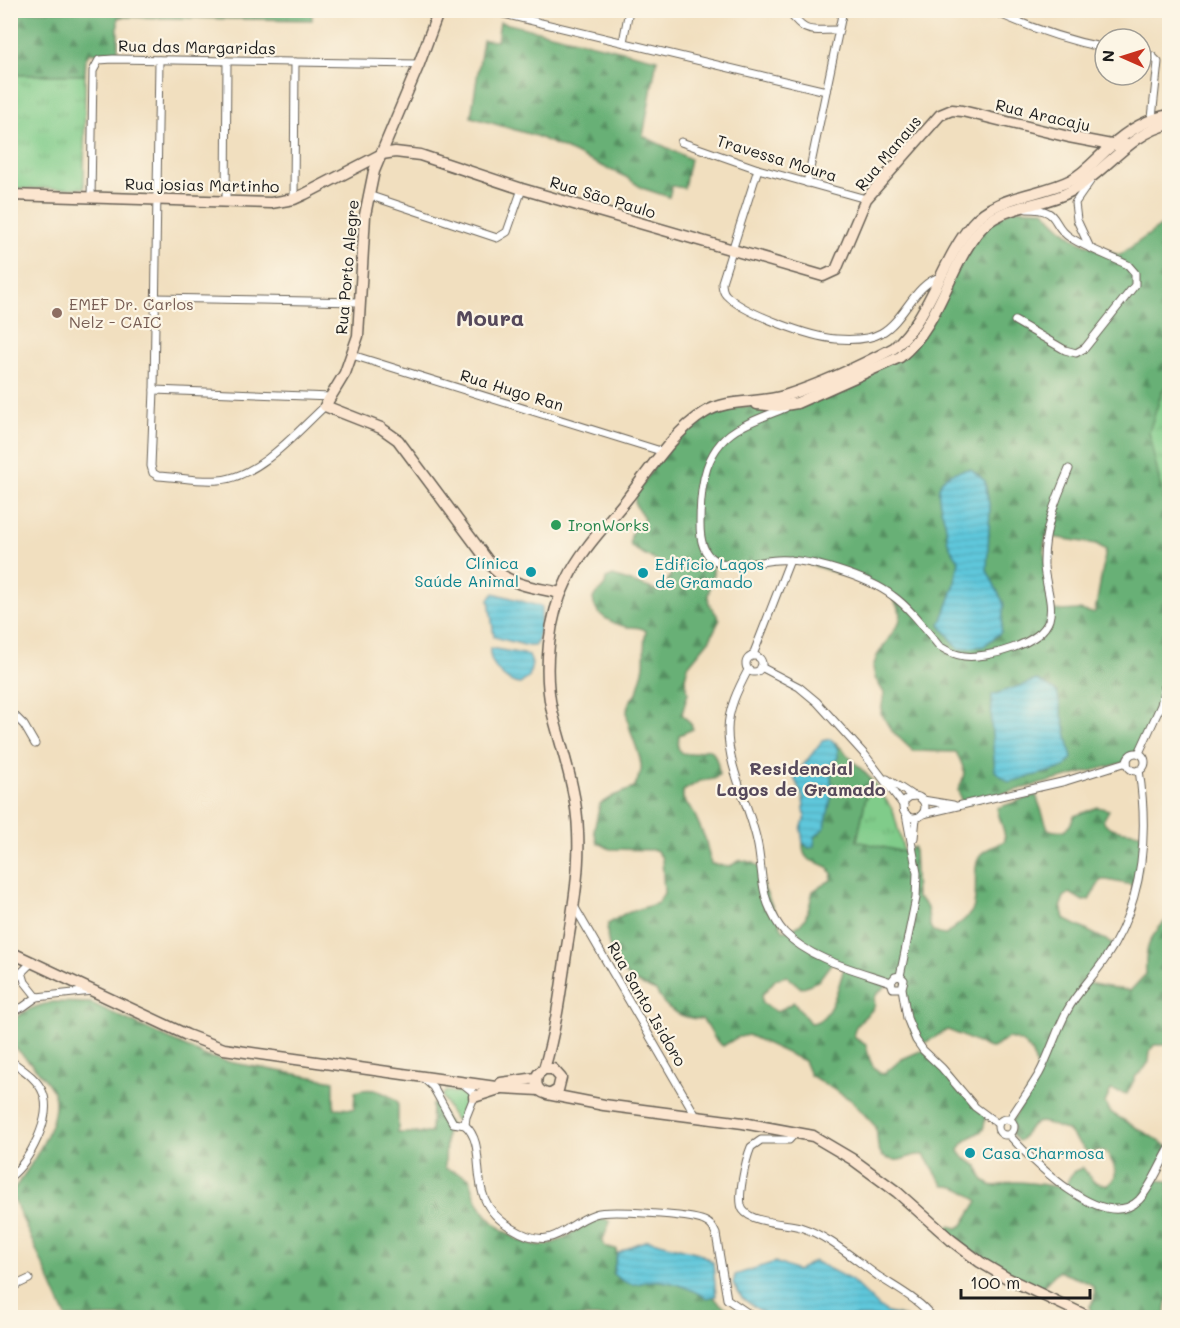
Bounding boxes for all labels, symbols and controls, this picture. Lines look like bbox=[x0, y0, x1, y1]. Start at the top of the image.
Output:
north arrow bbox=[1093, 27, 1153, 87]
street label: Rua das Margaridas bbox=[118, 35, 276, 58]
text: N bbox=[1097, 50, 1118, 63]
street label: Rua Aracaju bbox=[994, 93, 1093, 136]
street label: Rua Manaus bbox=[850, 111, 925, 195]
street label: Travessa Moura bbox=[714, 129, 840, 186]
street label: Rua São Paulo bbox=[548, 170, 659, 223]
street label: Rua josias Martinho bbox=[125, 173, 279, 196]
street label: Rua Porto Alegre bbox=[330, 199, 363, 335]
place label: EMEF Dr. Carlos Nelz - CAIC bbox=[69, 293, 194, 332]
district label: Moura bbox=[456, 303, 524, 332]
marker: EMEF Dr. Carlos Nelz - CAIC bbox=[50, 306, 64, 320]
street label: Rua Hugo Ran bbox=[458, 364, 566, 415]
place label: IronWorks bbox=[568, 514, 649, 535]
marker: IronWorks bbox=[549, 518, 563, 532]
place label: Clínica Saúde Animal bbox=[415, 552, 519, 591]
place label: Edifício Lagos de Gramado bbox=[655, 553, 764, 592]
marker: Clínica Saúde Animal bbox=[524, 565, 538, 579]
marker: Edifício Lagos de Gramado bbox=[636, 566, 650, 580]
district label: Residencial Lagos de Gramado bbox=[716, 756, 886, 801]
street label: Rua Santo Isidoro bbox=[603, 938, 692, 1070]
place label: Casa Charmosa bbox=[982, 1142, 1105, 1163]
marker: Casa Charmosa bbox=[963, 1146, 977, 1160]
scale bar bbox=[961, 1262, 1090, 1300]
text: 100 m bbox=[970, 1270, 1020, 1294]

